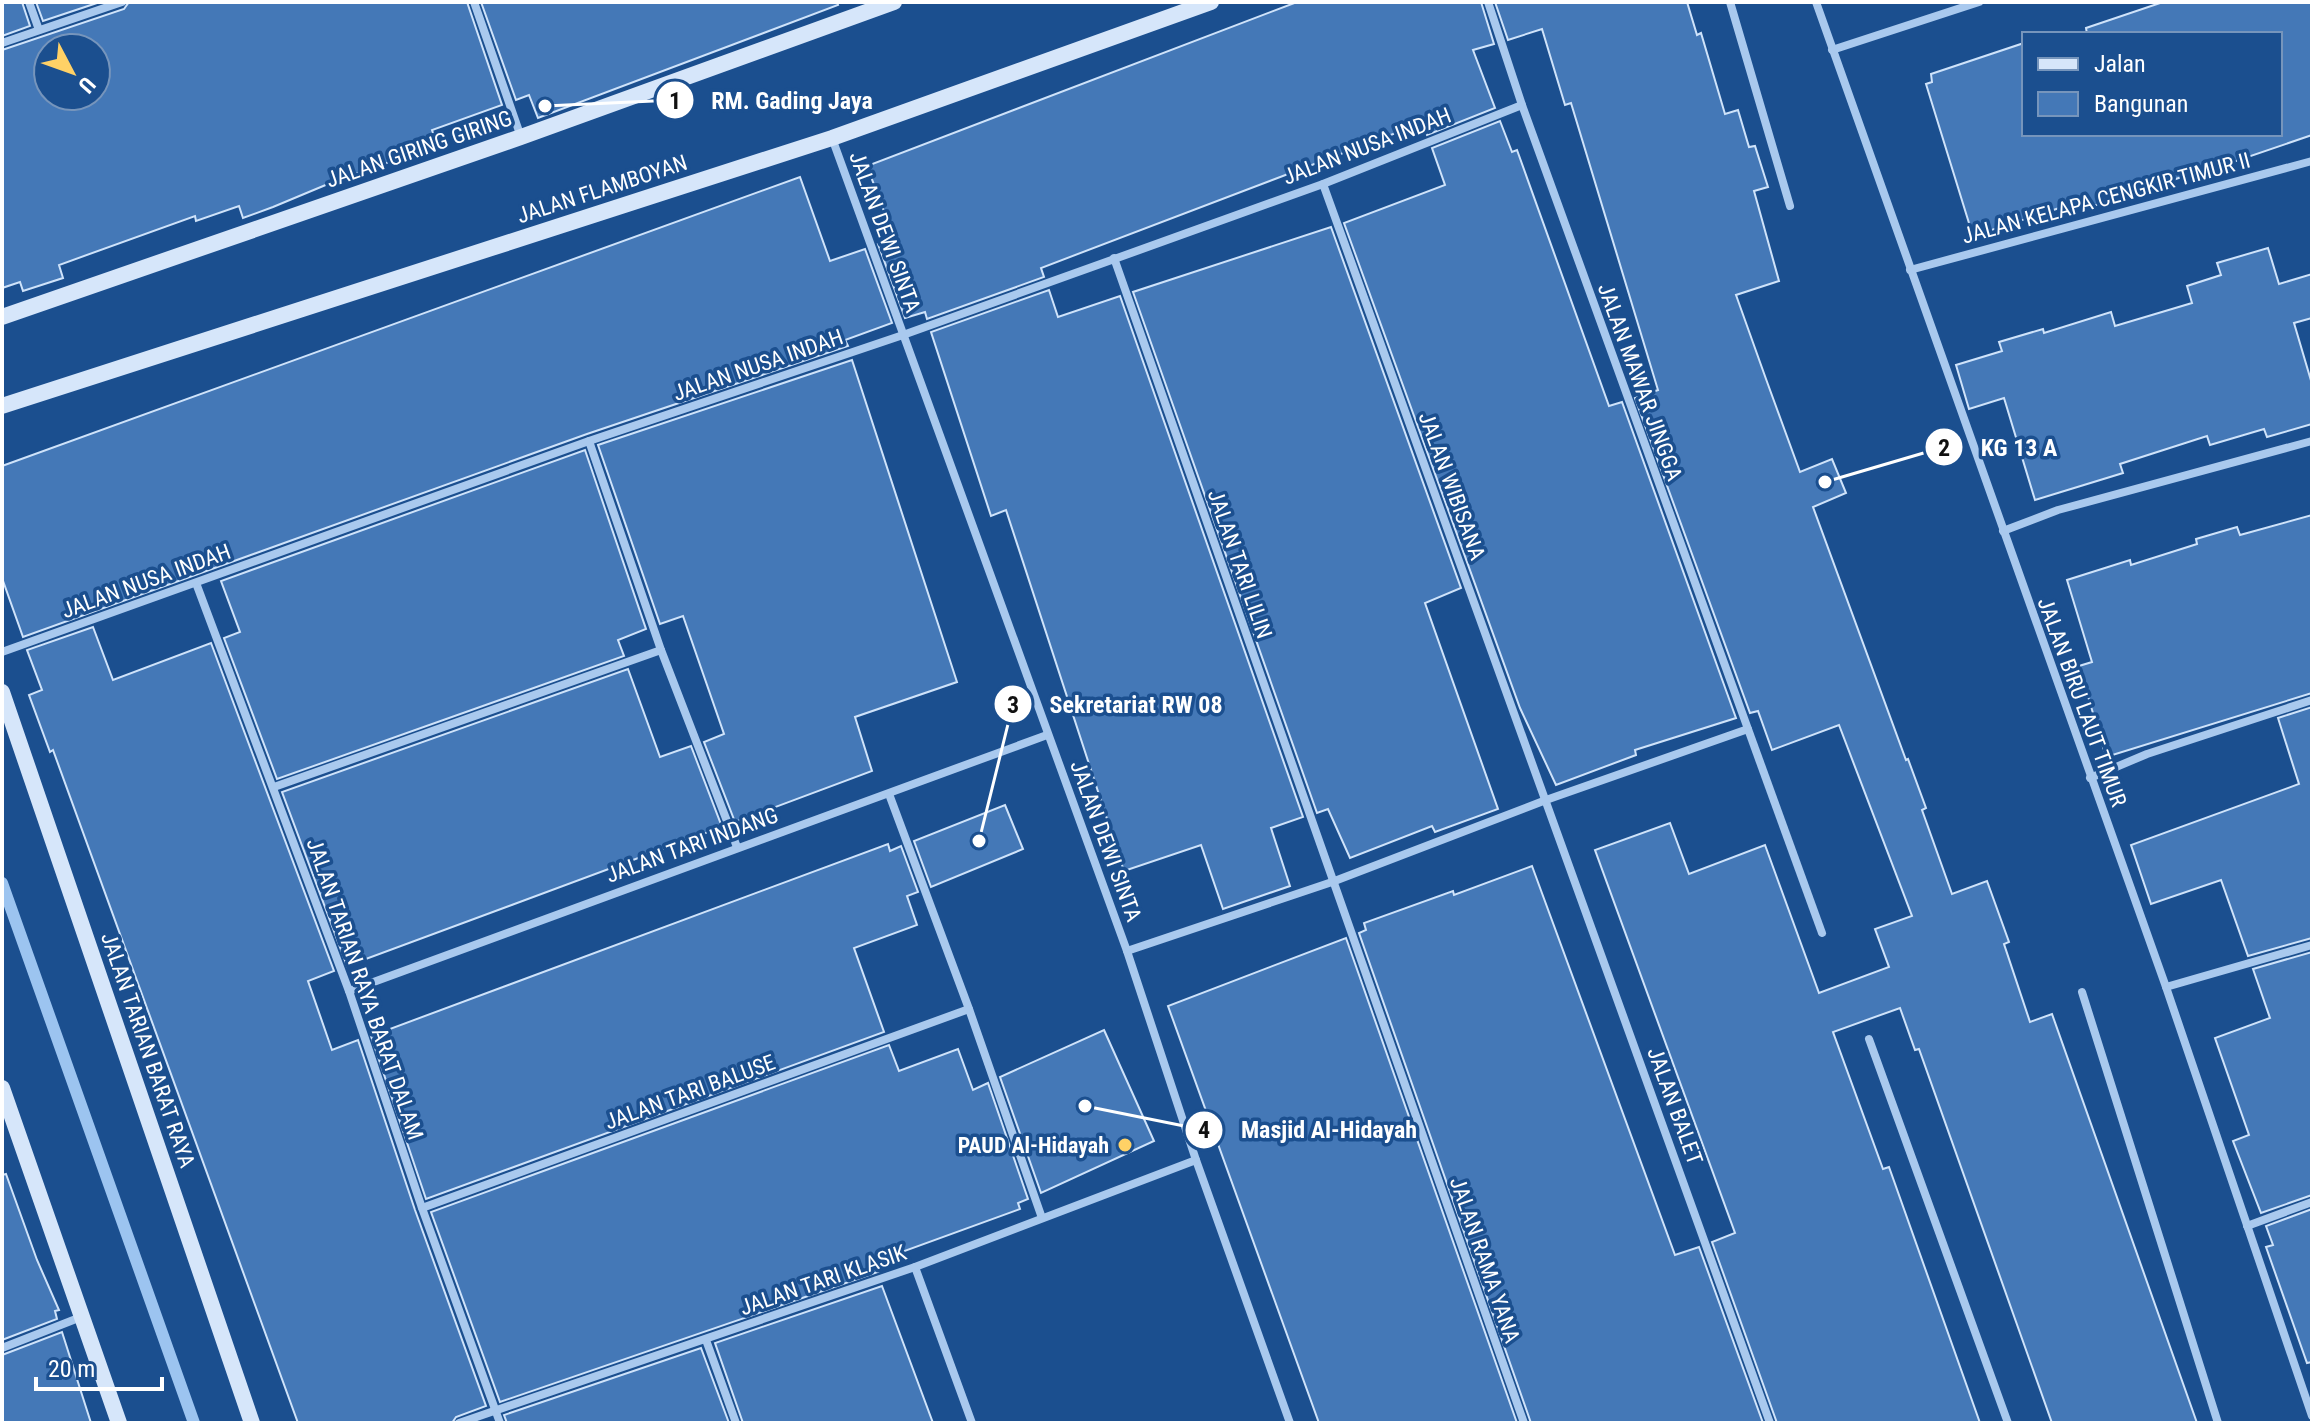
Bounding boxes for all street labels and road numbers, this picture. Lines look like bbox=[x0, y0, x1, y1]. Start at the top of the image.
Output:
street label: JALAN NUSA INDAH bbox=[1279, 102, 1455, 190]
street label: JALAN GIRING GIRING bbox=[323, 105, 515, 193]
street label: JALAN KELAPA CENGKIR TIMUR II bbox=[1959, 147, 2253, 249]
street label: JALAN DEWI SINTA bbox=[844, 148, 926, 316]
street label: JALAN FLAMBOYAN bbox=[514, 150, 690, 228]
street label: JALAN MAWAR JINGGA bbox=[1593, 280, 1687, 484]
street label: JALAN NUSA INDAH bbox=[670, 324, 846, 406]
street label: JALAN WIBISANA bbox=[1414, 409, 1490, 564]
street label: JALAN TARI LILIN bbox=[1203, 486, 1277, 642]
street label: JALAN NUSA INDAH bbox=[58, 539, 234, 623]
street label: JALAN BIRU LAUT TIMUR bbox=[2033, 594, 2132, 810]
street label: JALAN DEWI SINTA bbox=[1065, 757, 1147, 925]
street label: JALAN TARI INDANG bbox=[603, 802, 781, 888]
street label: JALAN TARIAN RAYA BARAT DALAM bbox=[302, 835, 428, 1143]
street label: JALAN TARIAN BARAT RAYA bbox=[96, 929, 200, 1171]
street label: JALAN BALET bbox=[1642, 1044, 1708, 1168]
street label: JALAN TARI BALUSE bbox=[601, 1050, 779, 1134]
street label: JALAN RAMA YANA bbox=[1445, 1174, 1525, 1347]
street label: JALAN TARI KLASIK bbox=[736, 1240, 910, 1320]

